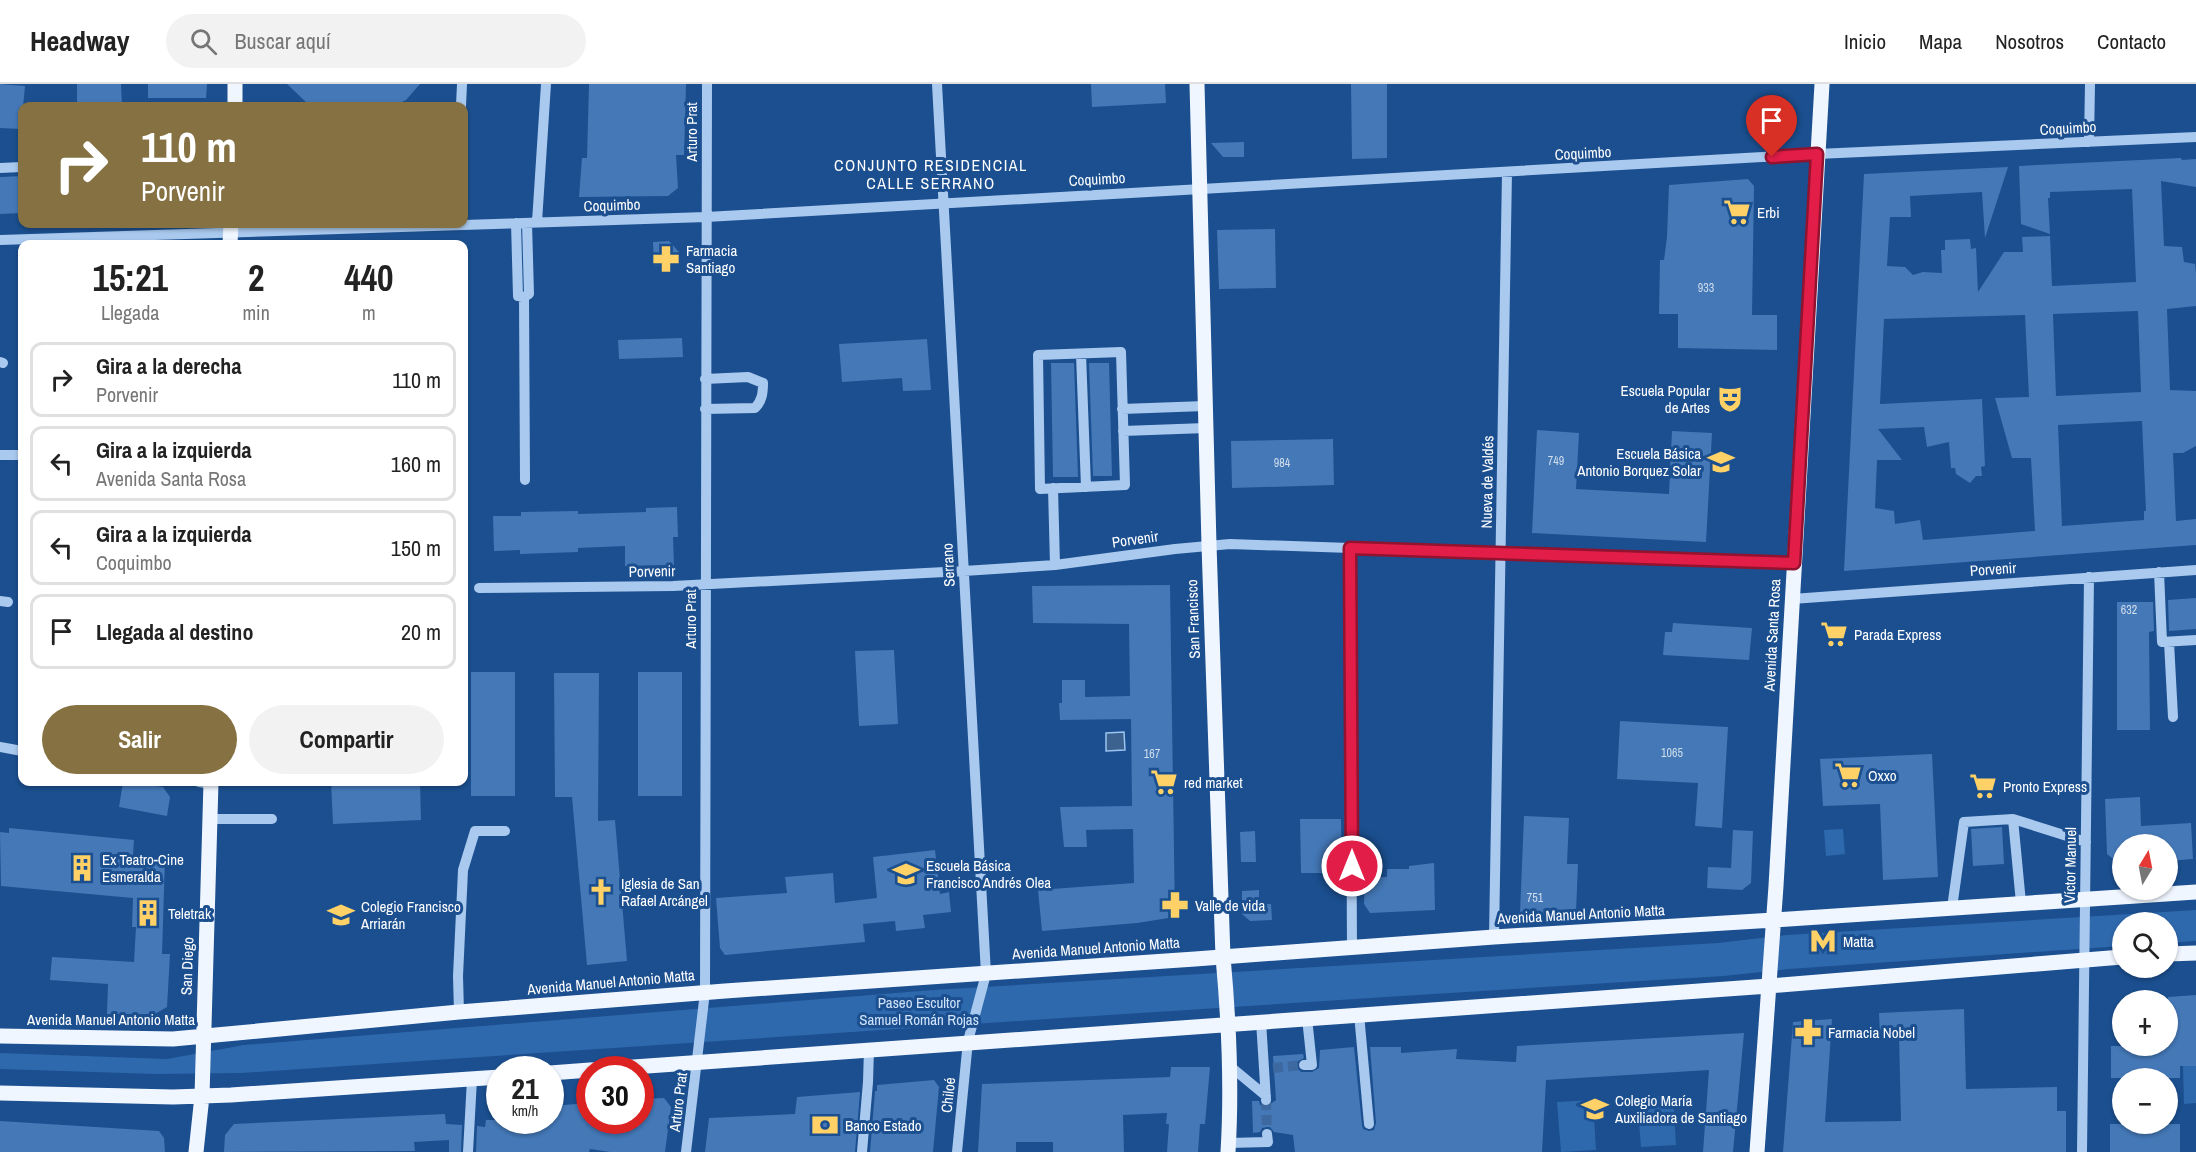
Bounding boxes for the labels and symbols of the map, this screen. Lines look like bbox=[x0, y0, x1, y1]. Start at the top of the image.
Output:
pin bbox=[1746, 95, 1797, 157]
street label: Arturo Prat bbox=[681, 102, 702, 163]
street label: Coquimbo bbox=[2039, 116, 2097, 140]
street label: Coquimbo bbox=[1554, 141, 1612, 165]
district label: CONJUNTO RESIDENCIAL CALLE SERRANO bbox=[834, 154, 1028, 194]
street label: Coquimbo bbox=[1068, 167, 1126, 191]
street label: Coquimbo bbox=[583, 194, 641, 216]
supermarket icon: Erbi bbox=[1722, 197, 1752, 227]
place label: Erbi bbox=[1757, 202, 1780, 223]
place label: Farmacia Santiago bbox=[686, 240, 738, 278]
pharmacy icon: Farmacia Santiago bbox=[651, 244, 681, 274]
house number: 933 bbox=[1698, 280, 1714, 296]
place label: Escuela Popular de Artes bbox=[1620, 380, 1710, 418]
theatre icon: Escuela Popular de Artes bbox=[1715, 384, 1745, 414]
street label: Nueva de Valdés bbox=[1476, 435, 1498, 529]
place label: Escuela Básica Antonio Borquez Solar bbox=[1576, 443, 1701, 481]
school or university icon: Escuela Básica Antonio Borquez Solar bbox=[1706, 447, 1736, 477]
house number: 749 bbox=[1548, 453, 1564, 469]
house number: 984 bbox=[1274, 455, 1291, 471]
street label: Porvenir bbox=[1111, 525, 1159, 553]
street label: Serrano bbox=[936, 542, 960, 587]
street label: Porvenir bbox=[1969, 557, 2017, 581]
street label: Porvenir bbox=[629, 560, 675, 582]
street label: Avenida Santa Rosa bbox=[1759, 578, 1785, 693]
street label: San Francisco bbox=[1181, 579, 1205, 659]
street label: Arturo Prat bbox=[680, 589, 701, 650]
house number: 632 bbox=[2121, 602, 2137, 618]
supermarket icon: Parada Express bbox=[1819, 619, 1849, 649]
place label: Parada Express bbox=[1854, 624, 1942, 645]
house number: 1065 bbox=[1661, 745, 1683, 761]
house number: 167 bbox=[1144, 746, 1161, 762]
supermarket icon: Oxxo bbox=[1833, 760, 1863, 790]
place label: Oxxo bbox=[1868, 765, 1897, 786]
supermarket icon: red market bbox=[1149, 767, 1179, 797]
supermarket icon: Pronto Express bbox=[1968, 771, 1998, 801]
place label: red market bbox=[1184, 772, 1243, 793]
place label: Pronto Express bbox=[2003, 776, 2087, 797]
street label: Víctor Manuel bbox=[2059, 827, 2081, 903]
position arrow bbox=[1320, 834, 1384, 898]
north arrow bbox=[2112, 834, 2178, 900]
place label: Ex Teatro-Cine Esmeralda bbox=[102, 849, 184, 887]
building icon: Ex Teatro-Cine Esmeralda bbox=[67, 853, 97, 883]
place label: Escuela Básica Francisco Andrés Olea bbox=[926, 855, 1051, 893]
school or university icon: Escuela Básica Francisco Andrés Olea bbox=[891, 859, 921, 889]
place label: Iglesia de San Rafael Arcángel bbox=[621, 873, 708, 911]
church icon: Iglesia de San Rafael Arcángel bbox=[586, 877, 616, 907]
pharmacy icon: Valle de vida bbox=[1160, 890, 1190, 920]
house number: 751 bbox=[1527, 890, 1544, 906]
place label: Valle de vida bbox=[1195, 895, 1265, 916]
place label: Colegio Francisco Arriarán bbox=[360, 896, 461, 934]
building icon: Teletrak bbox=[133, 898, 163, 928]
street label: Avenida Manuel Antonio Matta bbox=[1496, 899, 1666, 929]
school or university icon: Colegio Francisco Arriarán bbox=[326, 900, 356, 930]
place label: Teletrak bbox=[168, 903, 212, 924]
metro station icon: Matta bbox=[1808, 926, 1838, 956]
place label: Matta bbox=[1843, 931, 1874, 952]
street label: Avenida Manuel Antonio Matta bbox=[1010, 932, 1181, 964]
street label: San Diego bbox=[175, 936, 199, 995]
street label: Avenida Manuel Antonio Matta bbox=[525, 964, 696, 1000]
park label: Paseo Escultor Samuel Román Rojas bbox=[859, 992, 979, 1030]
street label: Avenida Manuel Antonio Matta bbox=[26, 1009, 195, 1030]
pharmacy icon: Farmacia Nobel bbox=[1793, 1017, 1823, 1047]
place label: Farmacia Nobel bbox=[1828, 1022, 1915, 1043]
speed limit sign: 30 bbox=[576, 1056, 654, 1134]
street label: Arturo Prat bbox=[664, 1071, 692, 1134]
street label: Chiloé bbox=[936, 1076, 960, 1114]
place label: Colegio María Auxiliadora de Santiago bbox=[1614, 1090, 1747, 1128]
school or university icon: Colegio María Auxiliadora de Santiago bbox=[1580, 1094, 1610, 1124]
bank icon: Banco Estado bbox=[810, 1110, 840, 1140]
place label: Banco Estado bbox=[845, 1115, 922, 1136]

